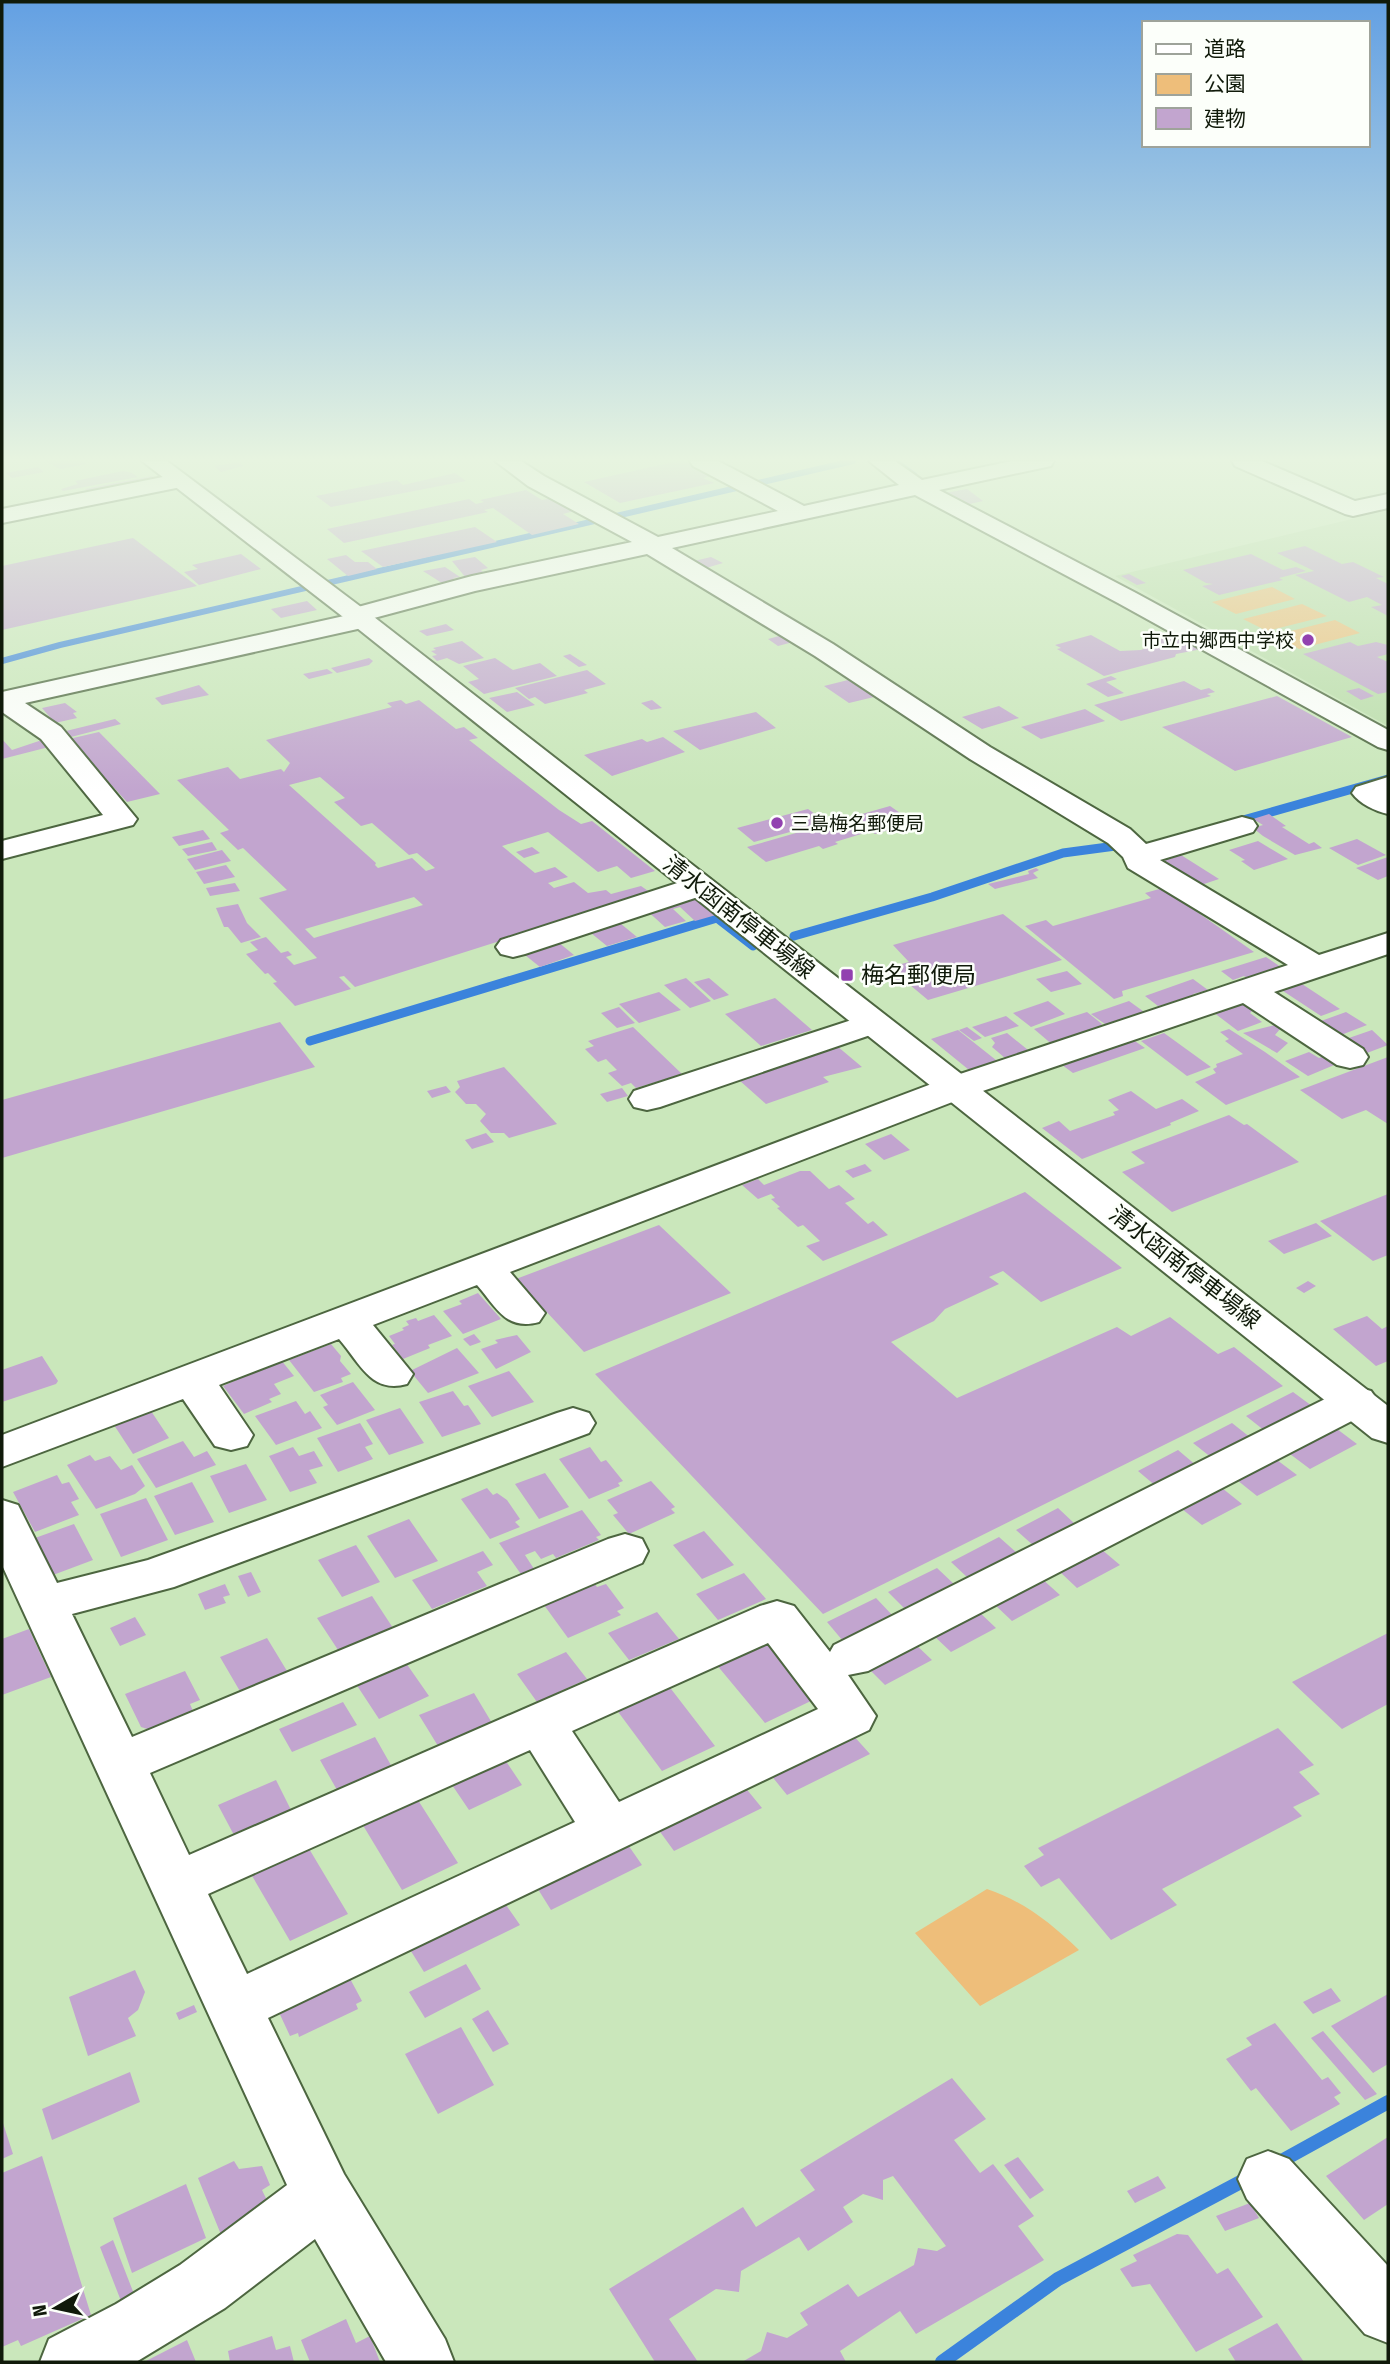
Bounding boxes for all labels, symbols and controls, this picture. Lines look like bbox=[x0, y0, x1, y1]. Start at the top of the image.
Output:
legend bbox=[1142, 21, 1369, 147]
text: 道路 bbox=[1204, 36, 1246, 62]
text: 公園 bbox=[1204, 71, 1246, 97]
text: 建物 bbox=[1204, 106, 1246, 132]
place label: 市立中郷西中学校 bbox=[1142, 629, 1294, 652]
marker: 市立中郷西中学校 bbox=[1300, 632, 1316, 648]
place label: 三島梅名郵便局 bbox=[791, 812, 924, 835]
marker: 三島梅名郵便局 bbox=[769, 815, 785, 831]
street label: 清水函南停車場線 bbox=[658, 849, 820, 985]
place label: 梅名郵便局 bbox=[861, 961, 976, 989]
marker: 梅名郵便局 bbox=[839, 967, 855, 983]
street label: 清水函南停車場線 bbox=[1104, 1199, 1266, 1335]
north arrow bbox=[21, 2273, 91, 2343]
text: N bbox=[27, 2303, 52, 2318]

